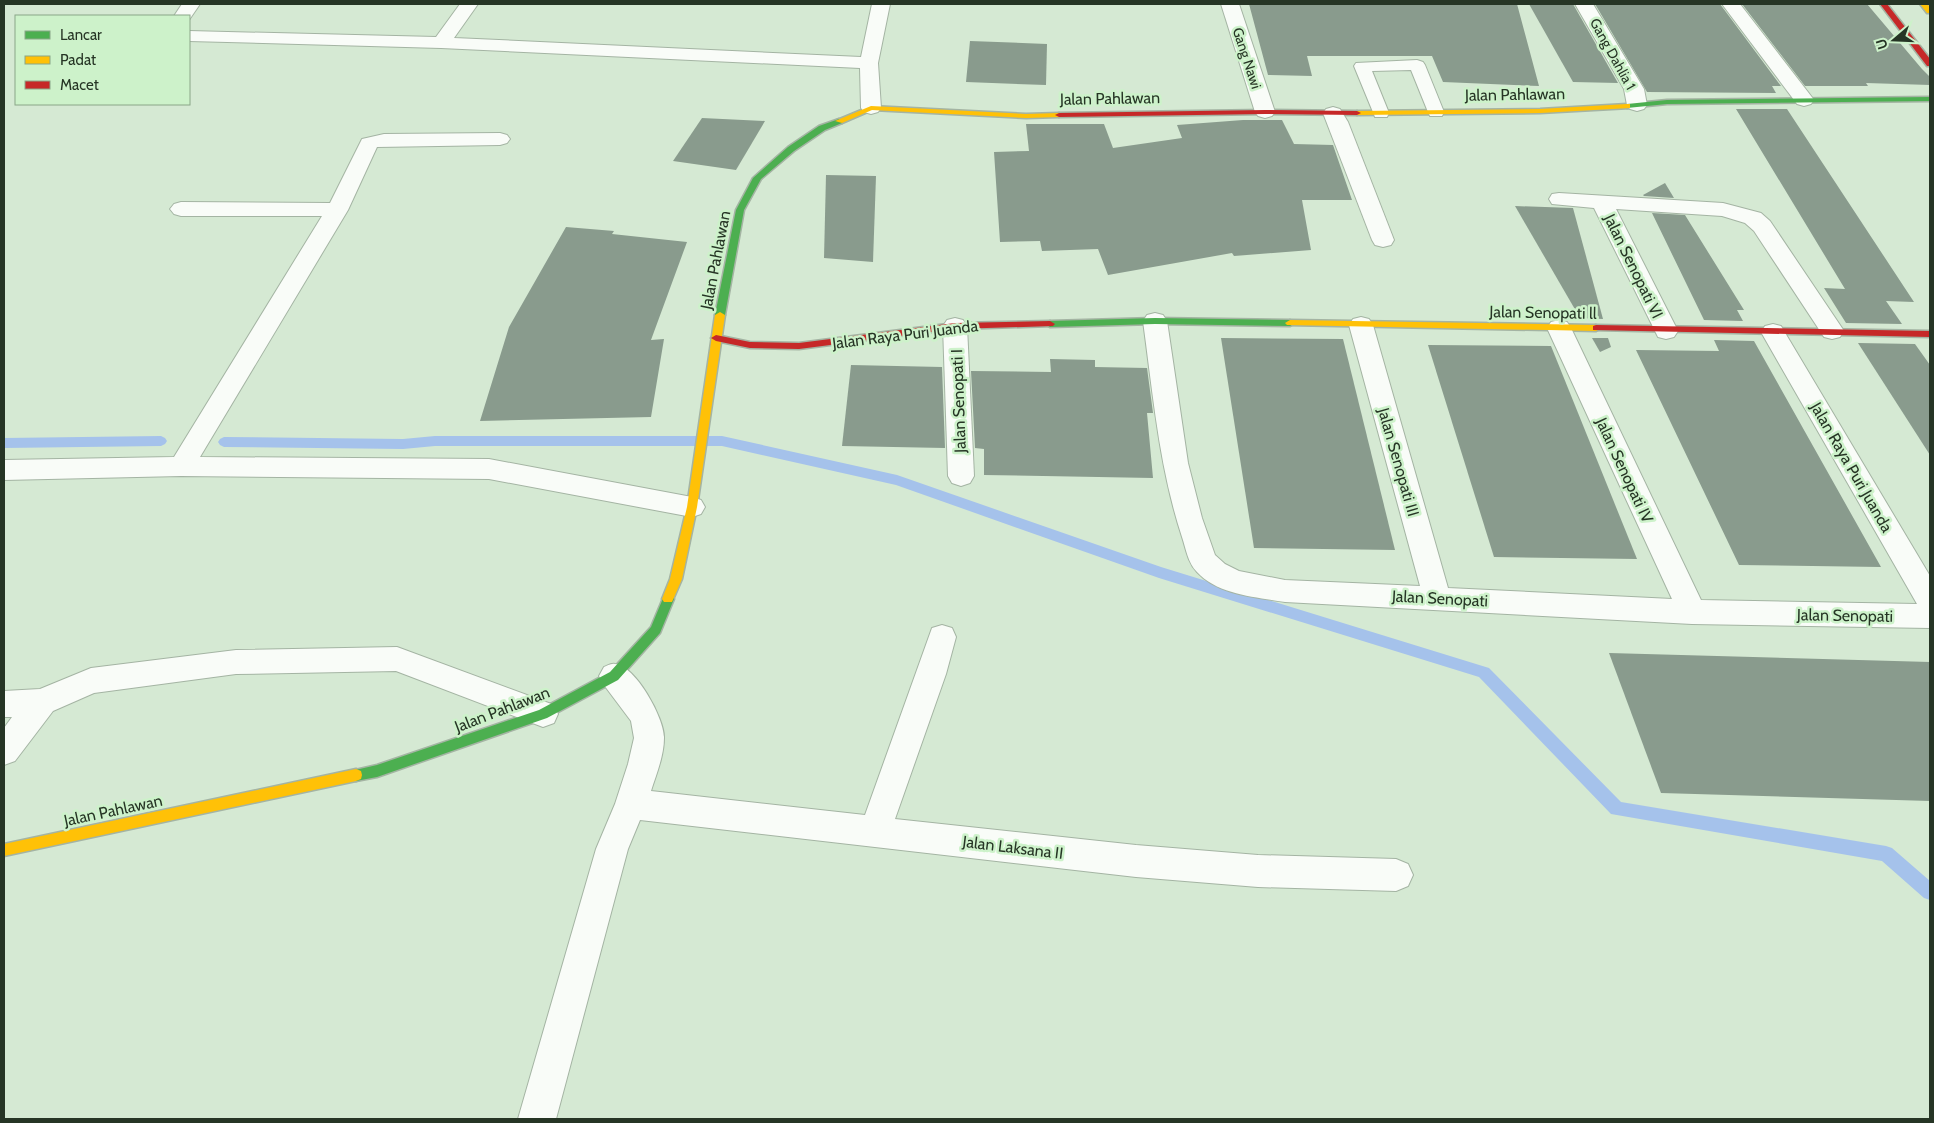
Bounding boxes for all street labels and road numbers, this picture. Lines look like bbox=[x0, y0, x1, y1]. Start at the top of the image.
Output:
street label: Gang Dahlia 1 bbox=[1586, 15, 1640, 93]
street label: Gang Nawi bbox=[1229, 25, 1265, 91]
street label: Jalan Pahlawan bbox=[1464, 84, 1565, 105]
street label: Jalan Pahlawan bbox=[1059, 88, 1160, 109]
street label: Jalan Pahlawan bbox=[696, 209, 734, 312]
street label: Jalan Senopati VI bbox=[1600, 210, 1667, 321]
street label: Jalan Senopati ll bbox=[1488, 302, 1597, 323]
street label: Jalan Raya Puri Juanda bbox=[830, 316, 979, 353]
street label: Jalan Senopati I bbox=[947, 349, 970, 454]
street label: Jalan Raya Puri Juanda bbox=[1806, 398, 1897, 536]
street label: Jalan Senopati III bbox=[1374, 405, 1423, 519]
street label: Jalan Senopati IV bbox=[1592, 414, 1657, 526]
street label: Jalan Senopati bbox=[1390, 586, 1488, 611]
street label: Jalan Senopati bbox=[1796, 605, 1893, 626]
street label: Jalan Pahlawan bbox=[451, 683, 552, 737]
street label: Jalan Pahlawan bbox=[61, 791, 164, 830]
street label: Jalan Laksana II bbox=[961, 832, 1064, 863]

